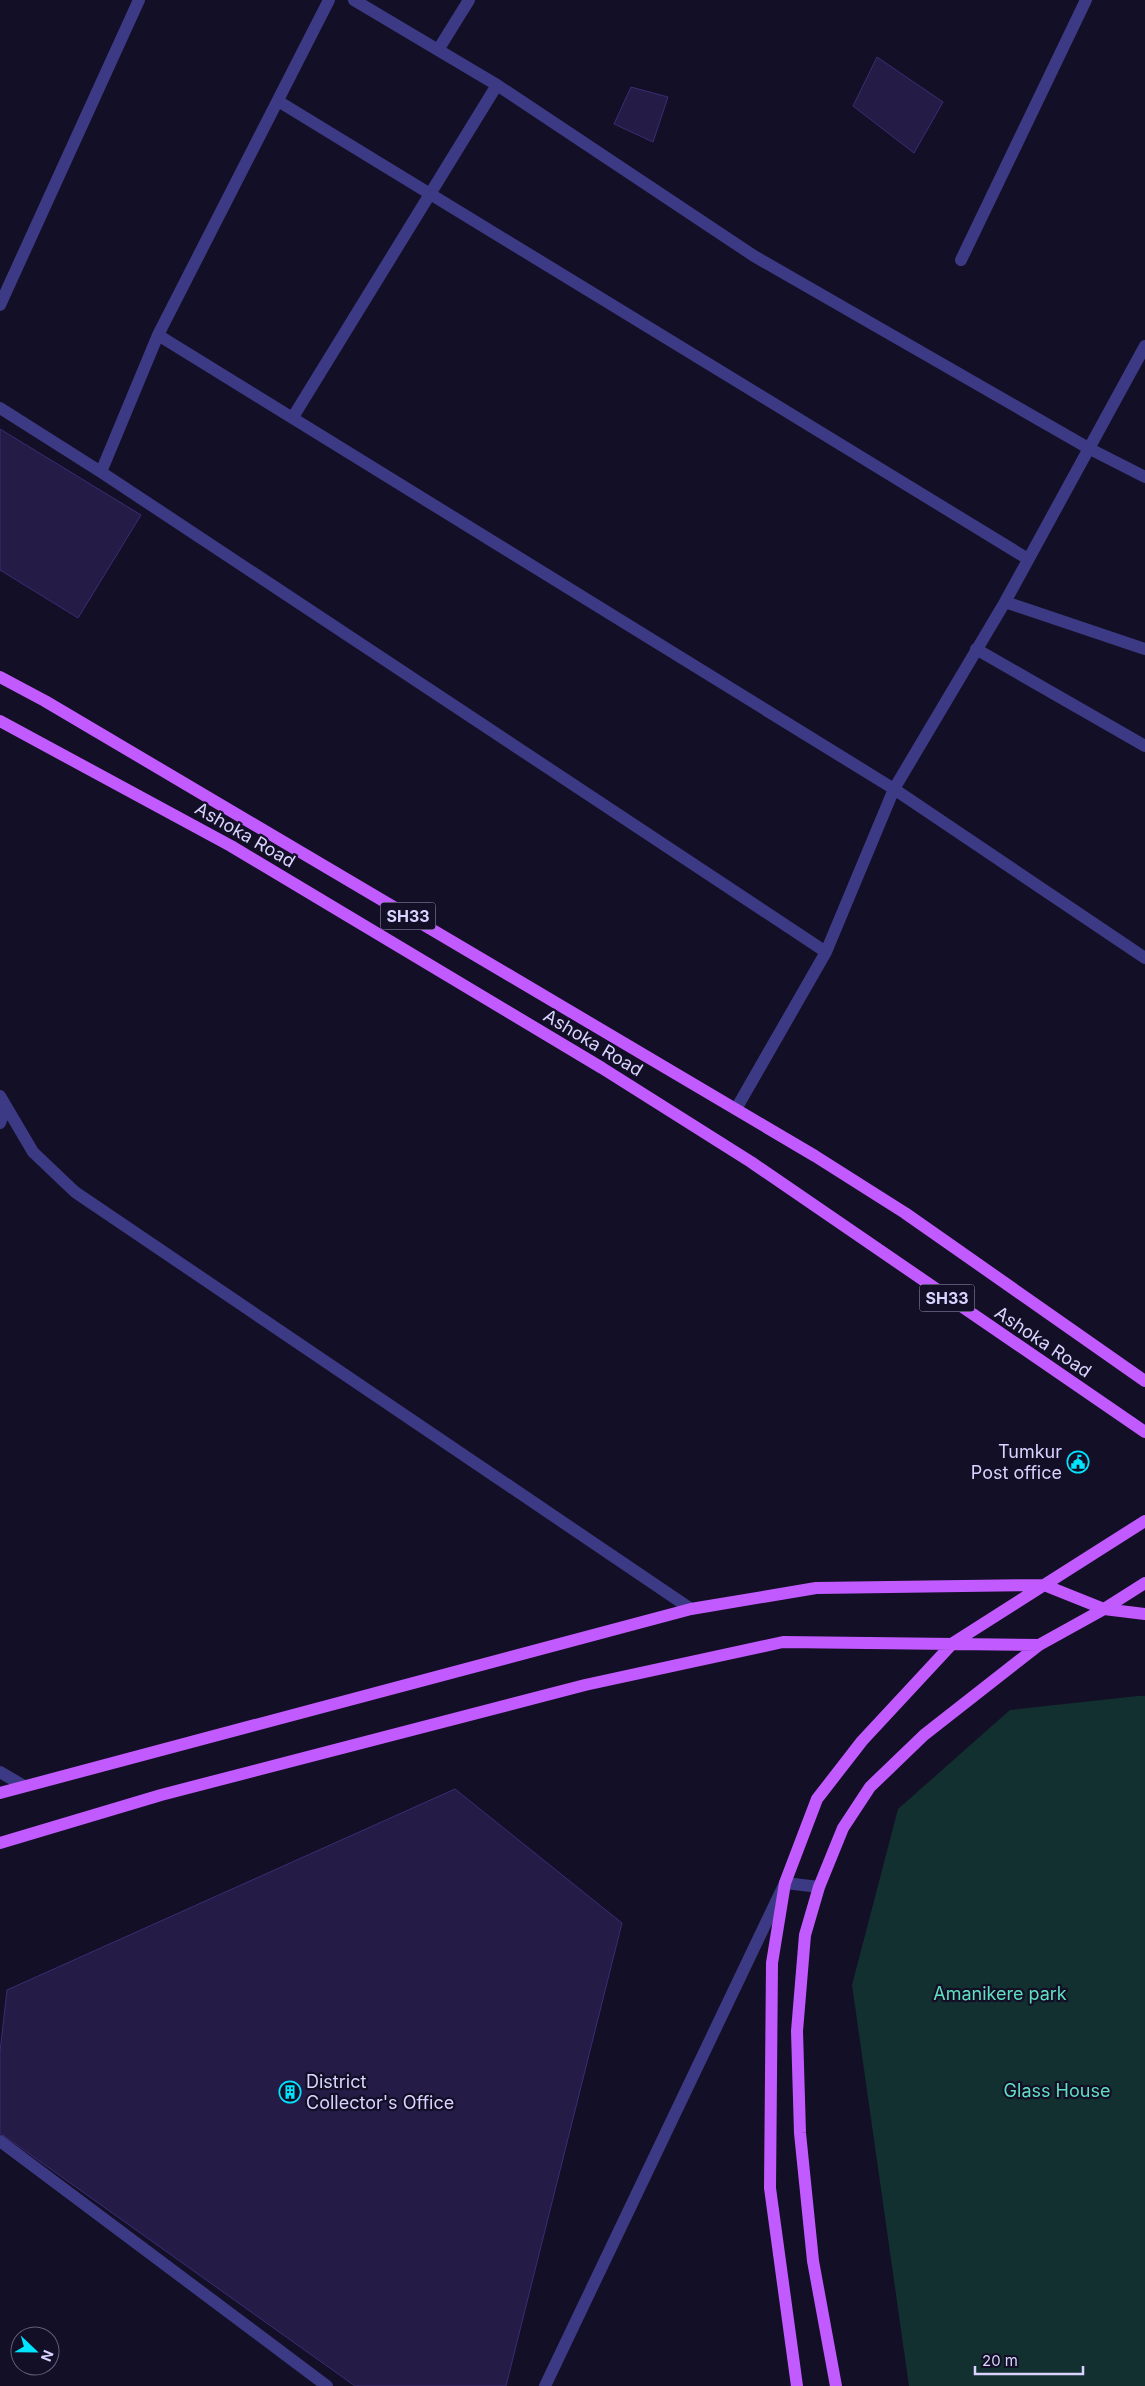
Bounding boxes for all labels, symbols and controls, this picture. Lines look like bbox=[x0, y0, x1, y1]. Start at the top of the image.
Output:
street label: Ashoka Road bbox=[192, 798, 299, 872]
road number: SH33 bbox=[380, 902, 436, 929]
street label: Ashoka Road bbox=[540, 1005, 647, 1080]
road number: SH33 bbox=[920, 1285, 974, 1312]
street label: Ashoka Road bbox=[991, 1302, 1096, 1382]
place label: Tumkur Post office bbox=[971, 1441, 1062, 1483]
public building icon: Tumkur Post office bbox=[1066, 1450, 1090, 1474]
park label: Amanikere park bbox=[933, 1983, 1067, 2004]
place label: District Collector's Office bbox=[306, 2071, 454, 2113]
building icon: District Collector's Office bbox=[278, 2080, 302, 2104]
park label: Glass House bbox=[1004, 2080, 1110, 2101]
north arrow bbox=[10, 2326, 60, 2376]
scale bar bbox=[975, 2344, 1082, 2376]
text: N bbox=[38, 2348, 57, 2364]
text: 20 m bbox=[982, 2351, 1018, 2370]

